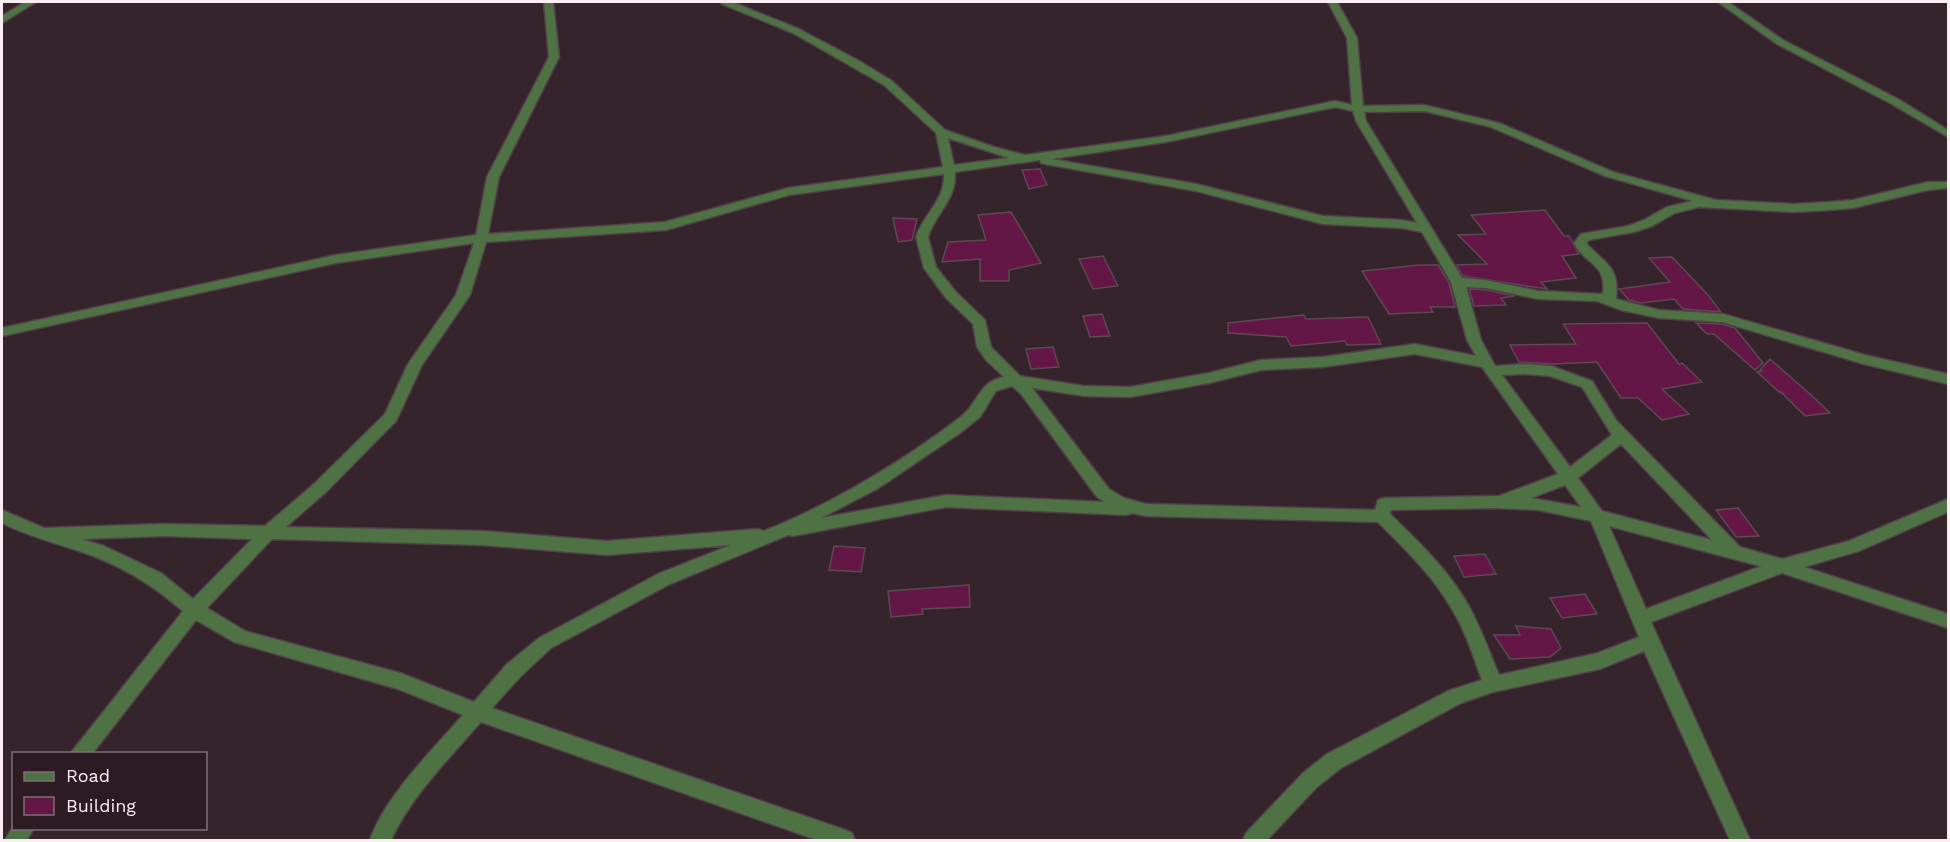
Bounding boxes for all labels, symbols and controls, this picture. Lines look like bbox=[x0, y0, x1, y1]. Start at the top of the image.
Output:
legend bbox=[12, 752, 207, 830]
text: Road bbox=[66, 765, 110, 786]
text: Building bbox=[66, 795, 136, 816]

